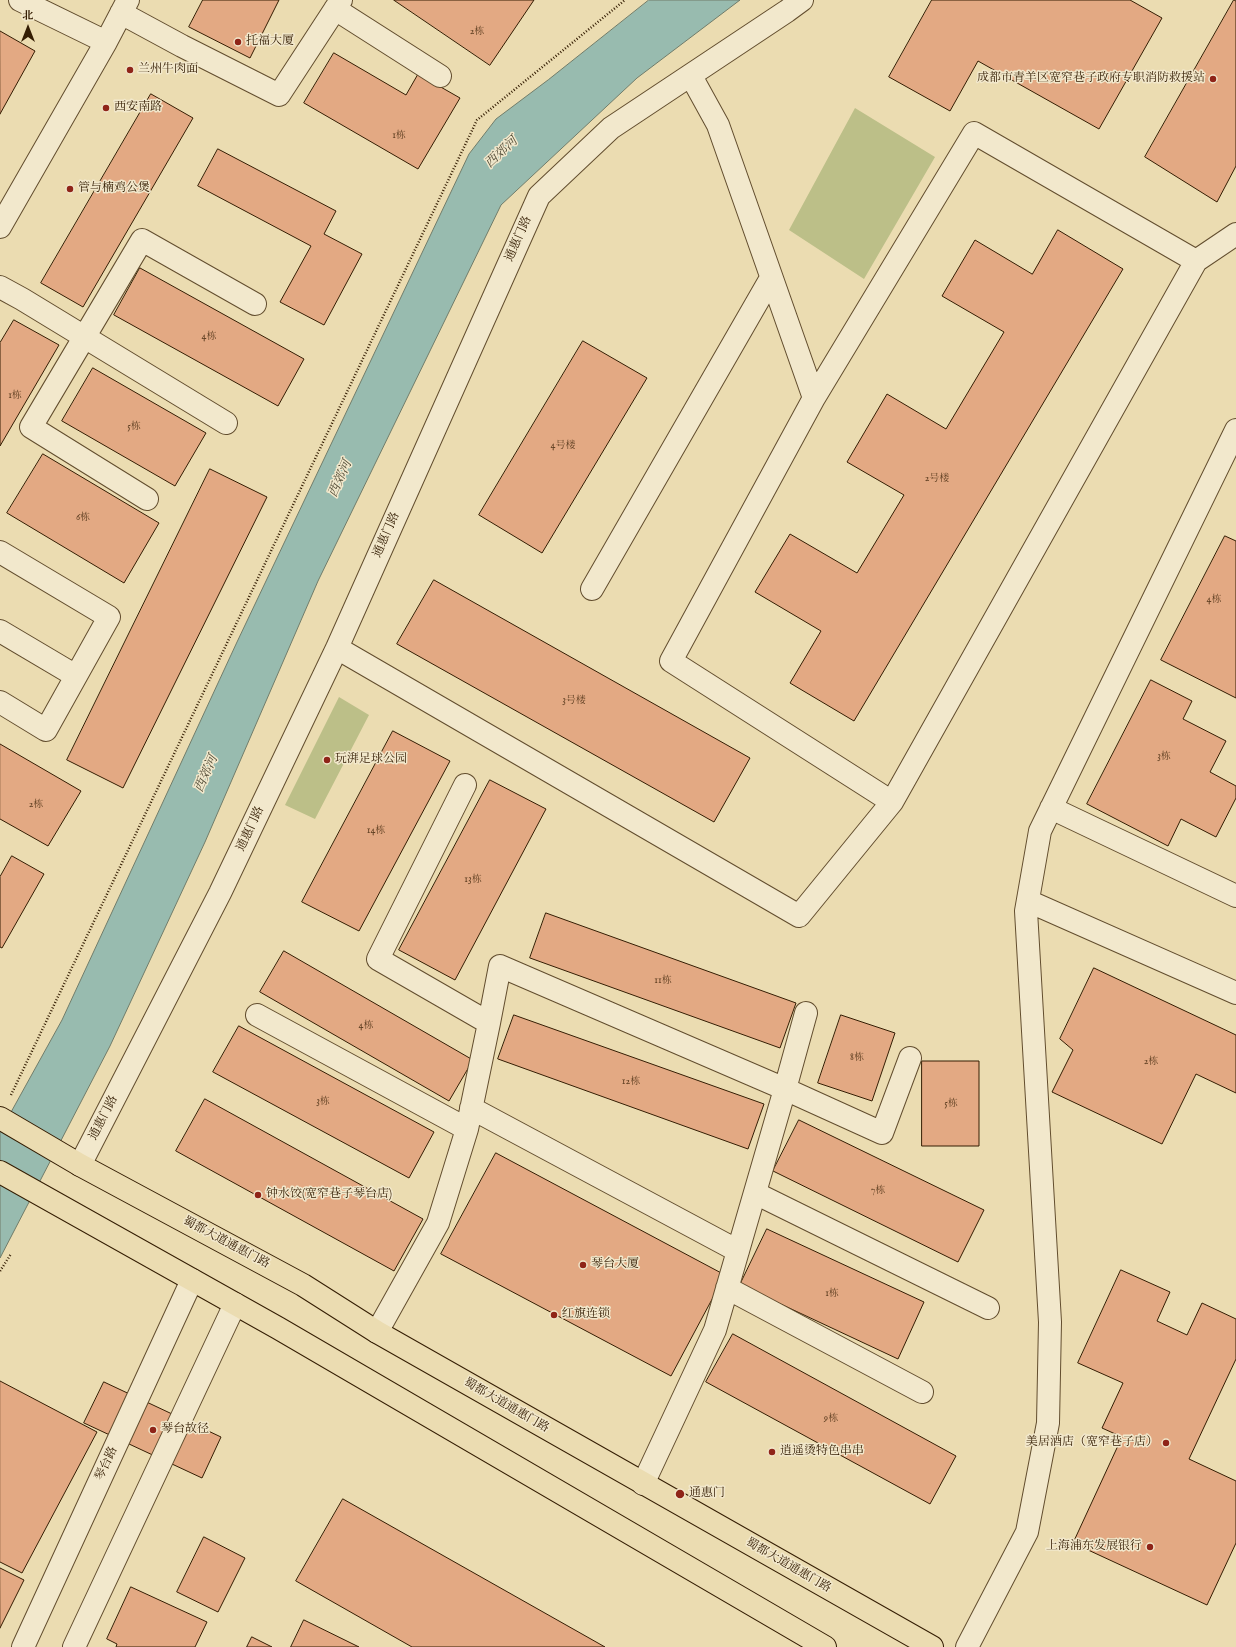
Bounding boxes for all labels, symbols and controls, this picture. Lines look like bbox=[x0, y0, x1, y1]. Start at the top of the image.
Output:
north arrow bbox=[8, 8, 48, 48]
text: 北 bbox=[23, 9, 34, 23]
house number: 2栋 bbox=[470, 26, 484, 38]
place label: 托福大厦 bbox=[246, 35, 294, 49]
marker: 托福大厦 bbox=[233, 37, 243, 47]
place label: 兰州牛肉面 bbox=[138, 63, 198, 77]
marker: 兰州牛肉面 bbox=[125, 65, 135, 75]
place label: 成都市青羊区宽窄巷子政府专职消防救援站 bbox=[977, 72, 1205, 86]
marker: 成都市青羊区宽窄巷子政府专职消防救援站 bbox=[1208, 74, 1218, 84]
place label: 西安南路 bbox=[114, 101, 162, 115]
marker: 西安南路 bbox=[101, 103, 111, 113]
house number: 1栋 bbox=[392, 130, 406, 142]
water label: 西郊河 bbox=[482, 134, 522, 172]
place label: 管与楠鸡公煲 bbox=[78, 182, 150, 196]
marker: 管与楠鸡公煲 bbox=[65, 184, 75, 194]
street label: 通惠门路 bbox=[503, 214, 535, 264]
house number: 4栋 bbox=[202, 331, 216, 343]
house number: 1栋 bbox=[8, 390, 22, 402]
house number: 5栋 bbox=[127, 421, 141, 433]
house number: 4号楼 bbox=[551, 440, 575, 452]
water label: 西郊河 bbox=[326, 458, 356, 500]
house number: 2号楼 bbox=[925, 473, 949, 485]
street label: 通惠门路 bbox=[371, 510, 403, 560]
house number: 6栋 bbox=[76, 512, 90, 524]
house number: 4栋 bbox=[1207, 594, 1221, 606]
house number: 3号楼 bbox=[562, 695, 586, 707]
house number: 3栋 bbox=[1157, 751, 1171, 763]
water label: 西郊河 bbox=[192, 753, 222, 795]
place label: 玩湃足球公园 bbox=[335, 753, 407, 767]
marker: 玩湃足球公园 bbox=[322, 755, 332, 765]
house number: 2栋 bbox=[29, 799, 43, 811]
street label: 通惠门路 bbox=[234, 804, 268, 854]
house number: 14栋 bbox=[367, 825, 385, 837]
house number: 13栋 bbox=[464, 874, 482, 886]
house number: 11栋 bbox=[654, 975, 672, 987]
house number: 4栋 bbox=[359, 1020, 373, 1032]
house number: 8栋 bbox=[850, 1052, 864, 1064]
house number: 2栋 bbox=[1144, 1056, 1158, 1068]
house number: 12栋 bbox=[622, 1076, 640, 1088]
street label: 通惠门路 bbox=[87, 1093, 121, 1143]
house number: 3栋 bbox=[316, 1096, 330, 1108]
house number: 5栋 bbox=[944, 1098, 958, 1110]
house number: 7栋 bbox=[871, 1185, 885, 1197]
place label: 钟水饺(宽窄巷子琴台店) bbox=[266, 1188, 392, 1202]
marker: 钟水饺(宽窄巷子琴台店) bbox=[253, 1190, 263, 1200]
street label: 蜀都大道通惠门路 bbox=[180, 1214, 272, 1272]
place label: 琴台大厦 bbox=[591, 1258, 639, 1272]
marker: 琴台大厦 bbox=[578, 1260, 588, 1270]
house number: 1栋 bbox=[825, 1288, 839, 1300]
place label: 红旗连锁 bbox=[562, 1308, 610, 1322]
marker: 红旗连锁 bbox=[549, 1310, 559, 1320]
street label: 蜀都大道通惠门路 bbox=[461, 1376, 551, 1436]
house number: 9栋 bbox=[824, 1413, 838, 1425]
place label: 琴台故径 bbox=[161, 1423, 209, 1437]
marker: 琴台故径 bbox=[148, 1425, 158, 1435]
place label: 美居酒店（宽窄巷子店） bbox=[1026, 1436, 1158, 1450]
marker: 美居酒店（宽窄巷子店） bbox=[1161, 1438, 1171, 1448]
street label: 琴台路 bbox=[93, 1445, 121, 1483]
place label: 逍遥烫特色串串 bbox=[780, 1445, 864, 1459]
marker: 逍遥烫特色串串 bbox=[767, 1447, 777, 1457]
place label: 通惠门 bbox=[689, 1487, 725, 1501]
marker: 通惠门 bbox=[674, 1488, 686, 1500]
street label: 蜀都大道通惠门路 bbox=[743, 1536, 833, 1596]
place label: 上海浦东发展银行 bbox=[1046, 1540, 1142, 1554]
marker: 上海浦东发展银行 bbox=[1145, 1542, 1155, 1552]

